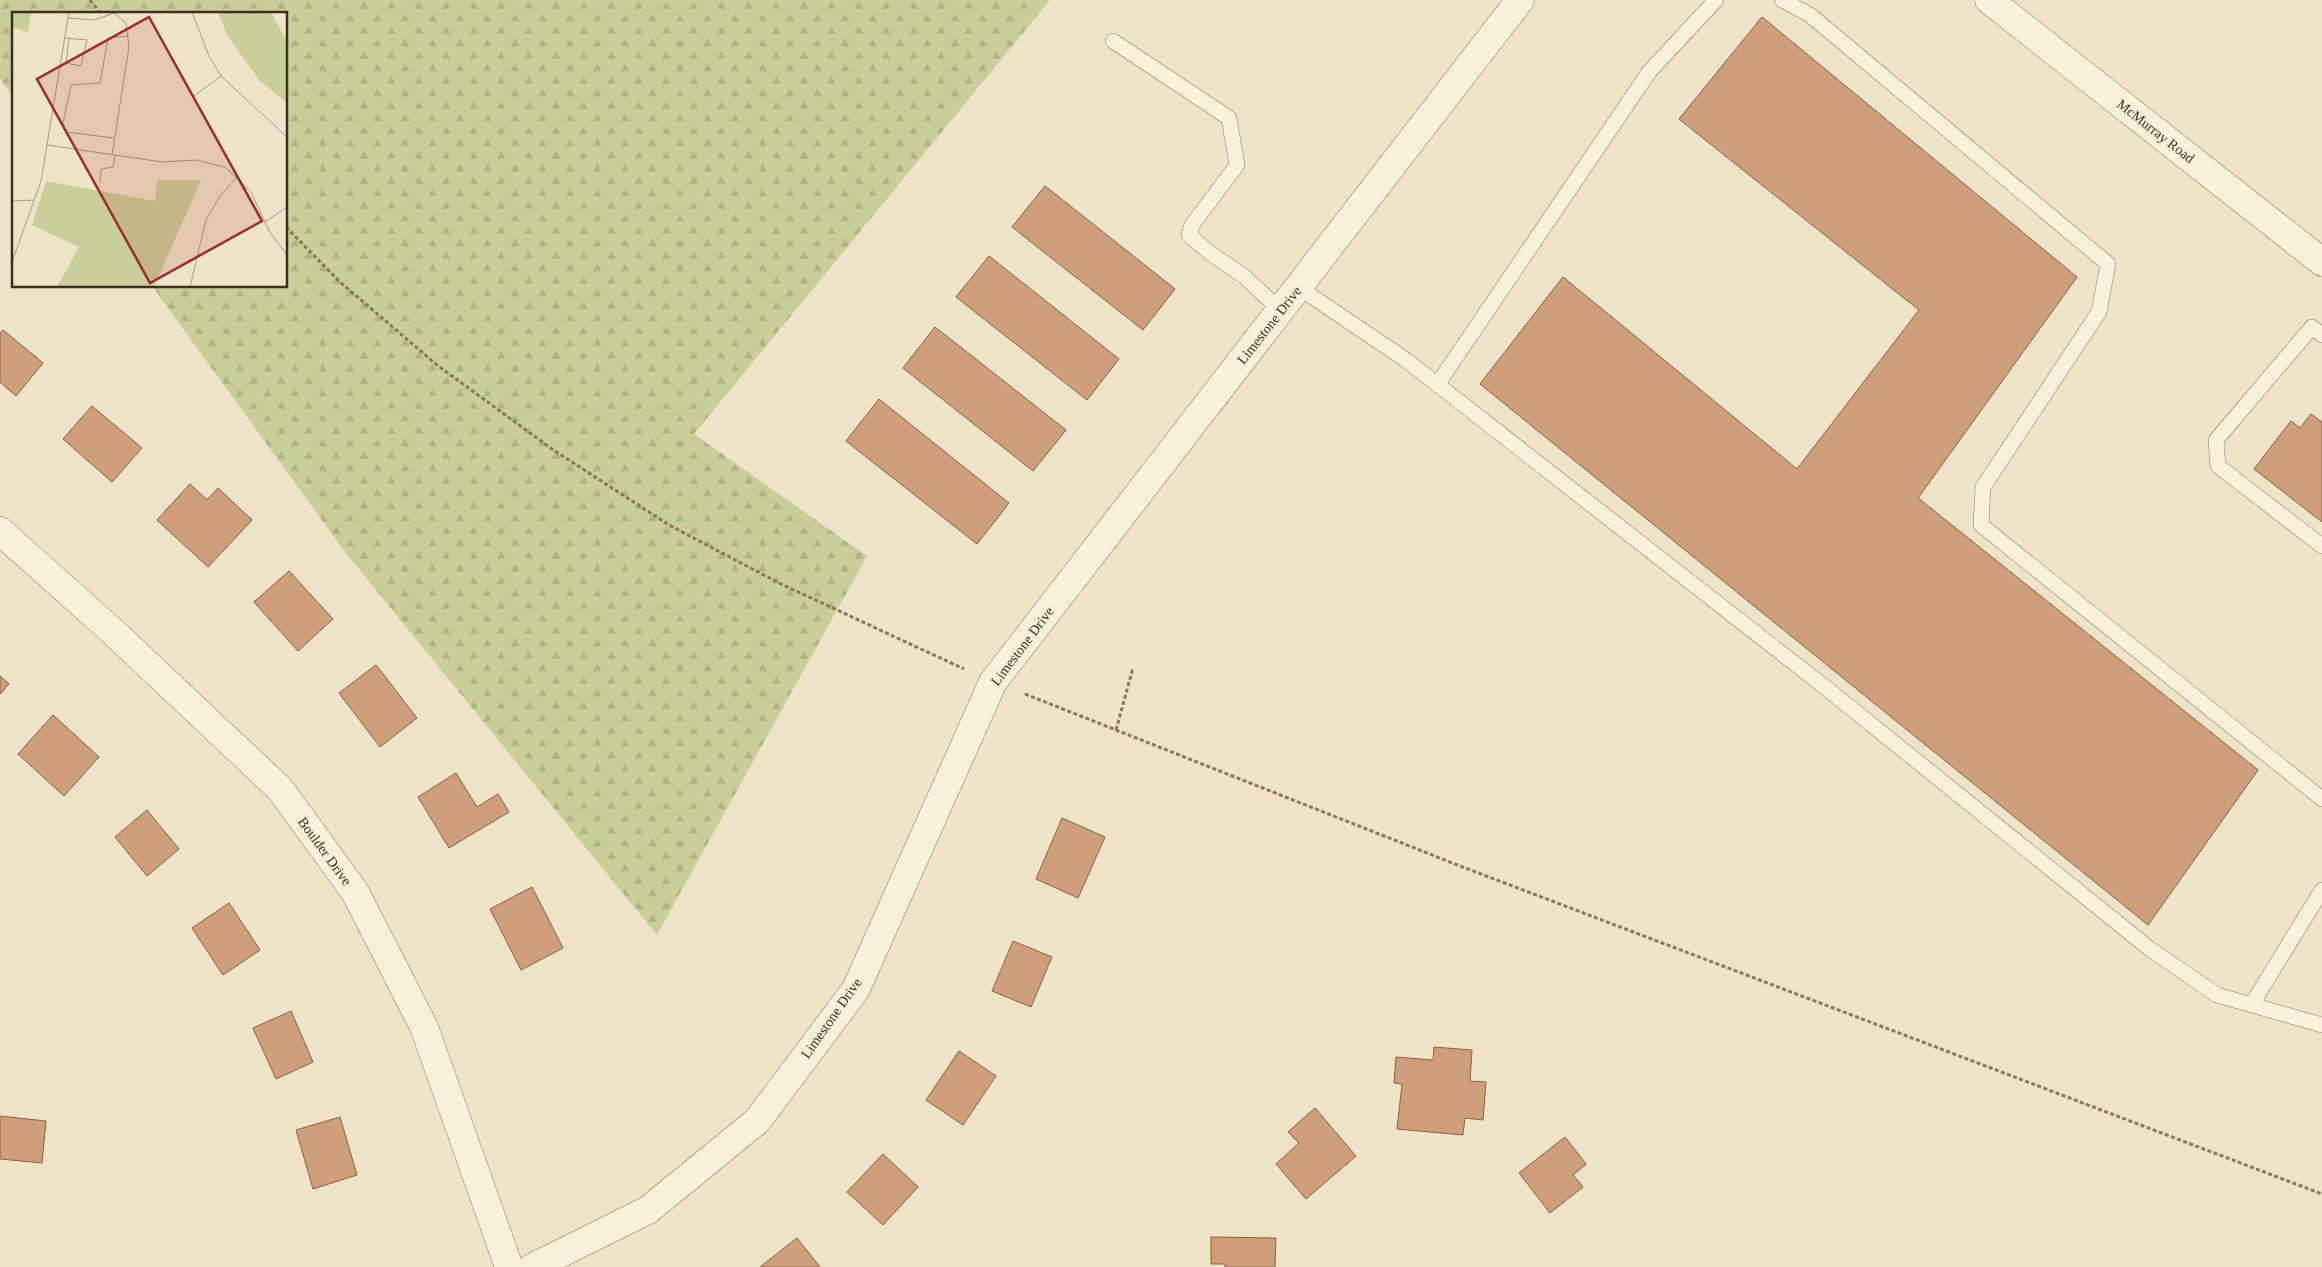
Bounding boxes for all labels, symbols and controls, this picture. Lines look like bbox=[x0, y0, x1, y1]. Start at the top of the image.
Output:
inset map bbox=[12, 12, 288, 288]
street label: McMurray Road bbox=[2114, 97, 2197, 166]
street label: Limestone Drive bbox=[1234, 283, 1304, 367]
street label: Limestone Drive bbox=[988, 604, 1057, 689]
street label: Boulder Drive bbox=[295, 814, 354, 888]
street label: Limestone Drive bbox=[798, 975, 865, 1061]

